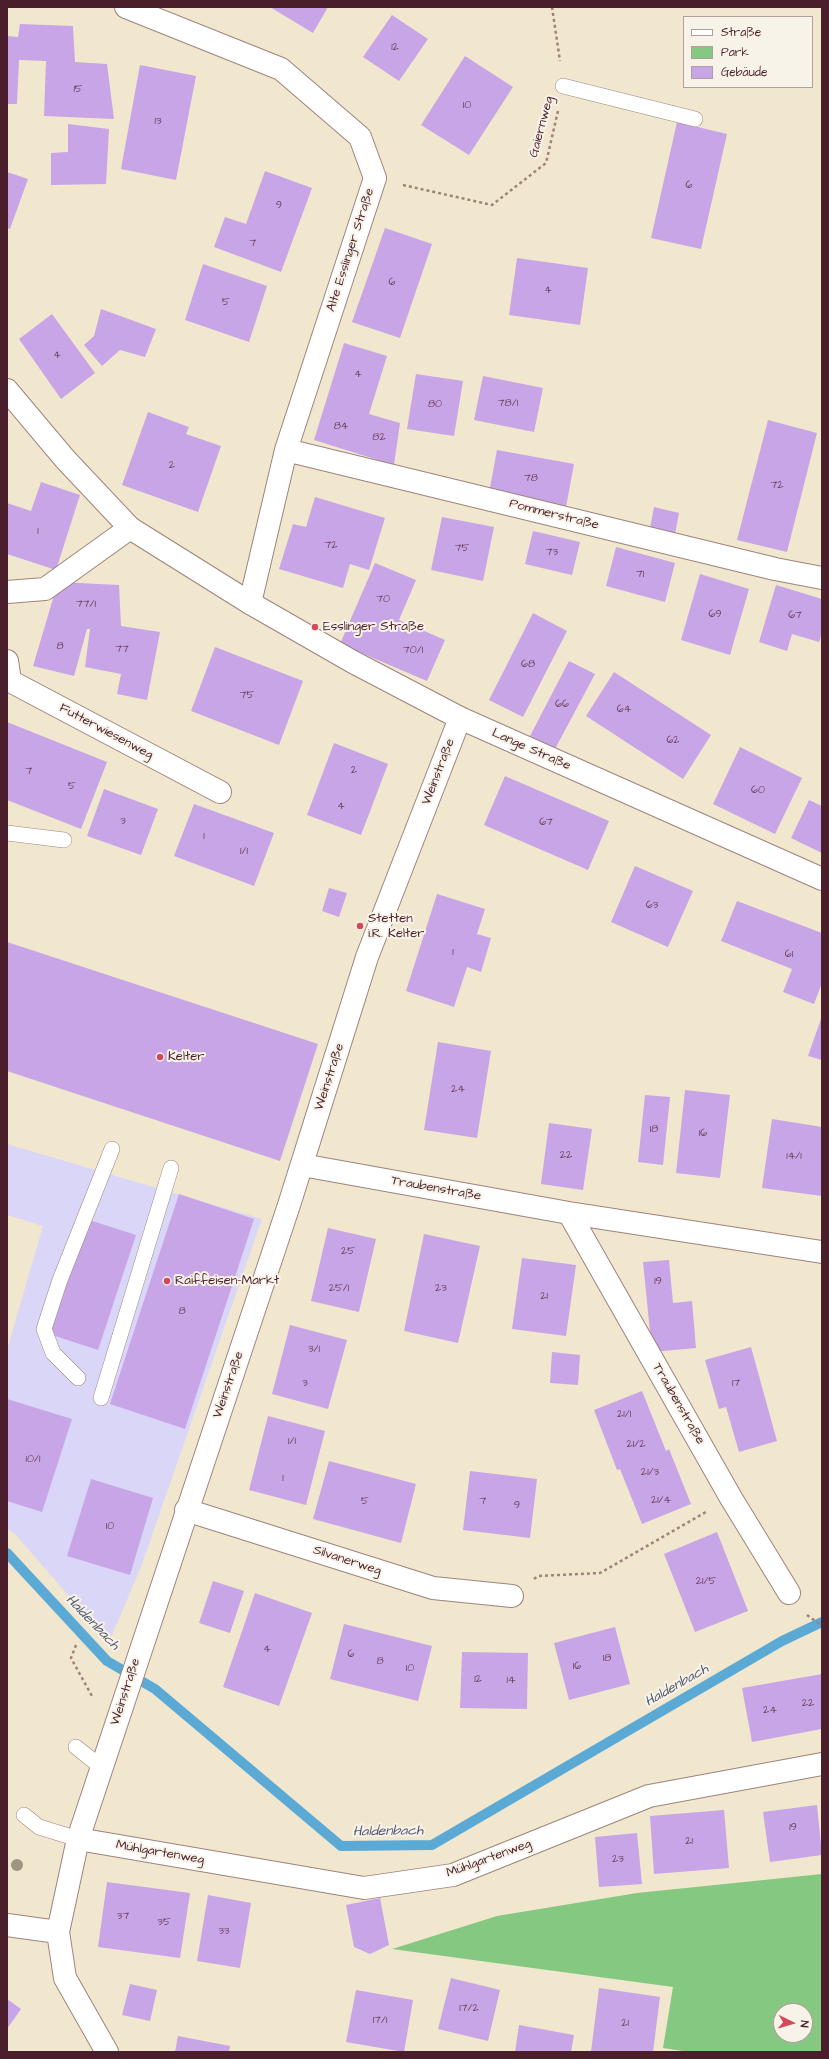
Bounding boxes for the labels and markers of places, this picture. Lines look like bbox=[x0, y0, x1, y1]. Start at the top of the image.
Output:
place label: Esslinger Straße bbox=[323, 619, 424, 635]
marker: Esslinger Straße bbox=[310, 622, 320, 632]
place label: Stetten i.R. Kelter bbox=[368, 911, 425, 942]
marker: Stetten i.R. Kelter bbox=[355, 921, 365, 931]
place label: Kelter bbox=[168, 1049, 204, 1065]
marker: Kelter bbox=[155, 1052, 165, 1062]
place label: Raiffeisen-Markt bbox=[175, 1273, 279, 1289]
marker: Raiffeisen-Markt bbox=[162, 1276, 172, 1286]

